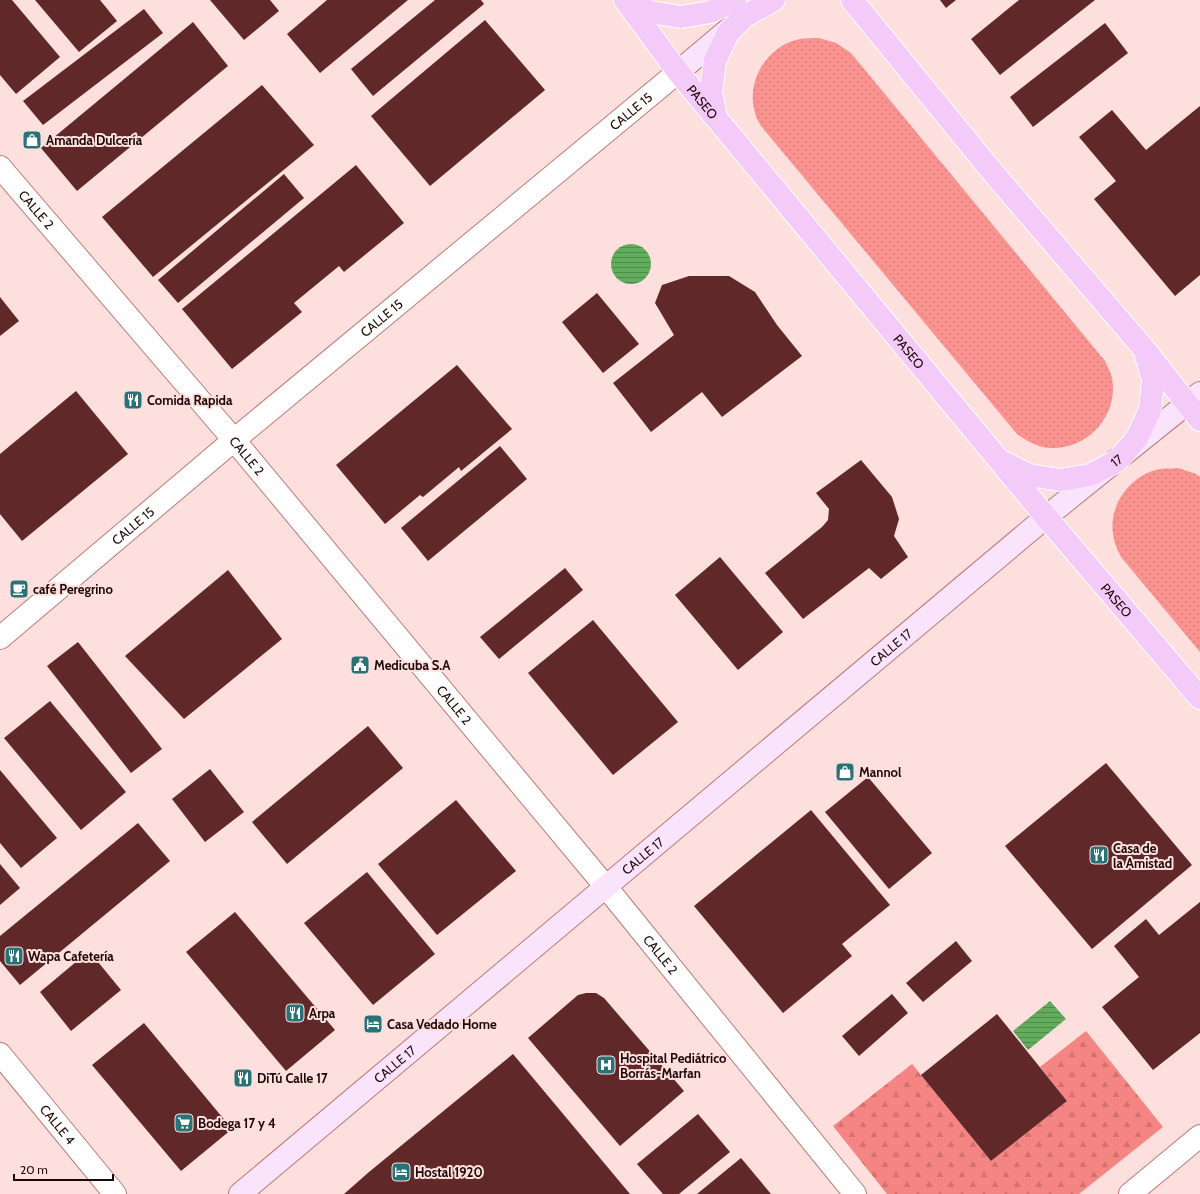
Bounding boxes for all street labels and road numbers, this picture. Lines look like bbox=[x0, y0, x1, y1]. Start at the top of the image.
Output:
street label: PASEO bbox=[684, 81, 721, 122]
street label: CALLE 15 bbox=[606, 89, 655, 133]
street label: CALLE 2 bbox=[15, 187, 58, 232]
street label: CALLE 15 bbox=[357, 296, 406, 340]
street label: PASEO bbox=[890, 331, 928, 372]
street label: CALLE 2 bbox=[226, 433, 268, 479]
street label: 17 bbox=[1107, 450, 1126, 470]
street label: CALLE 15 bbox=[108, 503, 157, 548]
street label: PASEO bbox=[1098, 580, 1136, 620]
street label: CALLE 17 bbox=[867, 625, 916, 670]
street label: CALLE 2 bbox=[433, 682, 475, 728]
street label: CALLE 17 bbox=[618, 833, 667, 878]
street label: CALLE 2 bbox=[640, 932, 682, 978]
street label: CALLE 17 bbox=[370, 1042, 419, 1086]
street label: CALLE 4 bbox=[37, 1101, 79, 1148]

